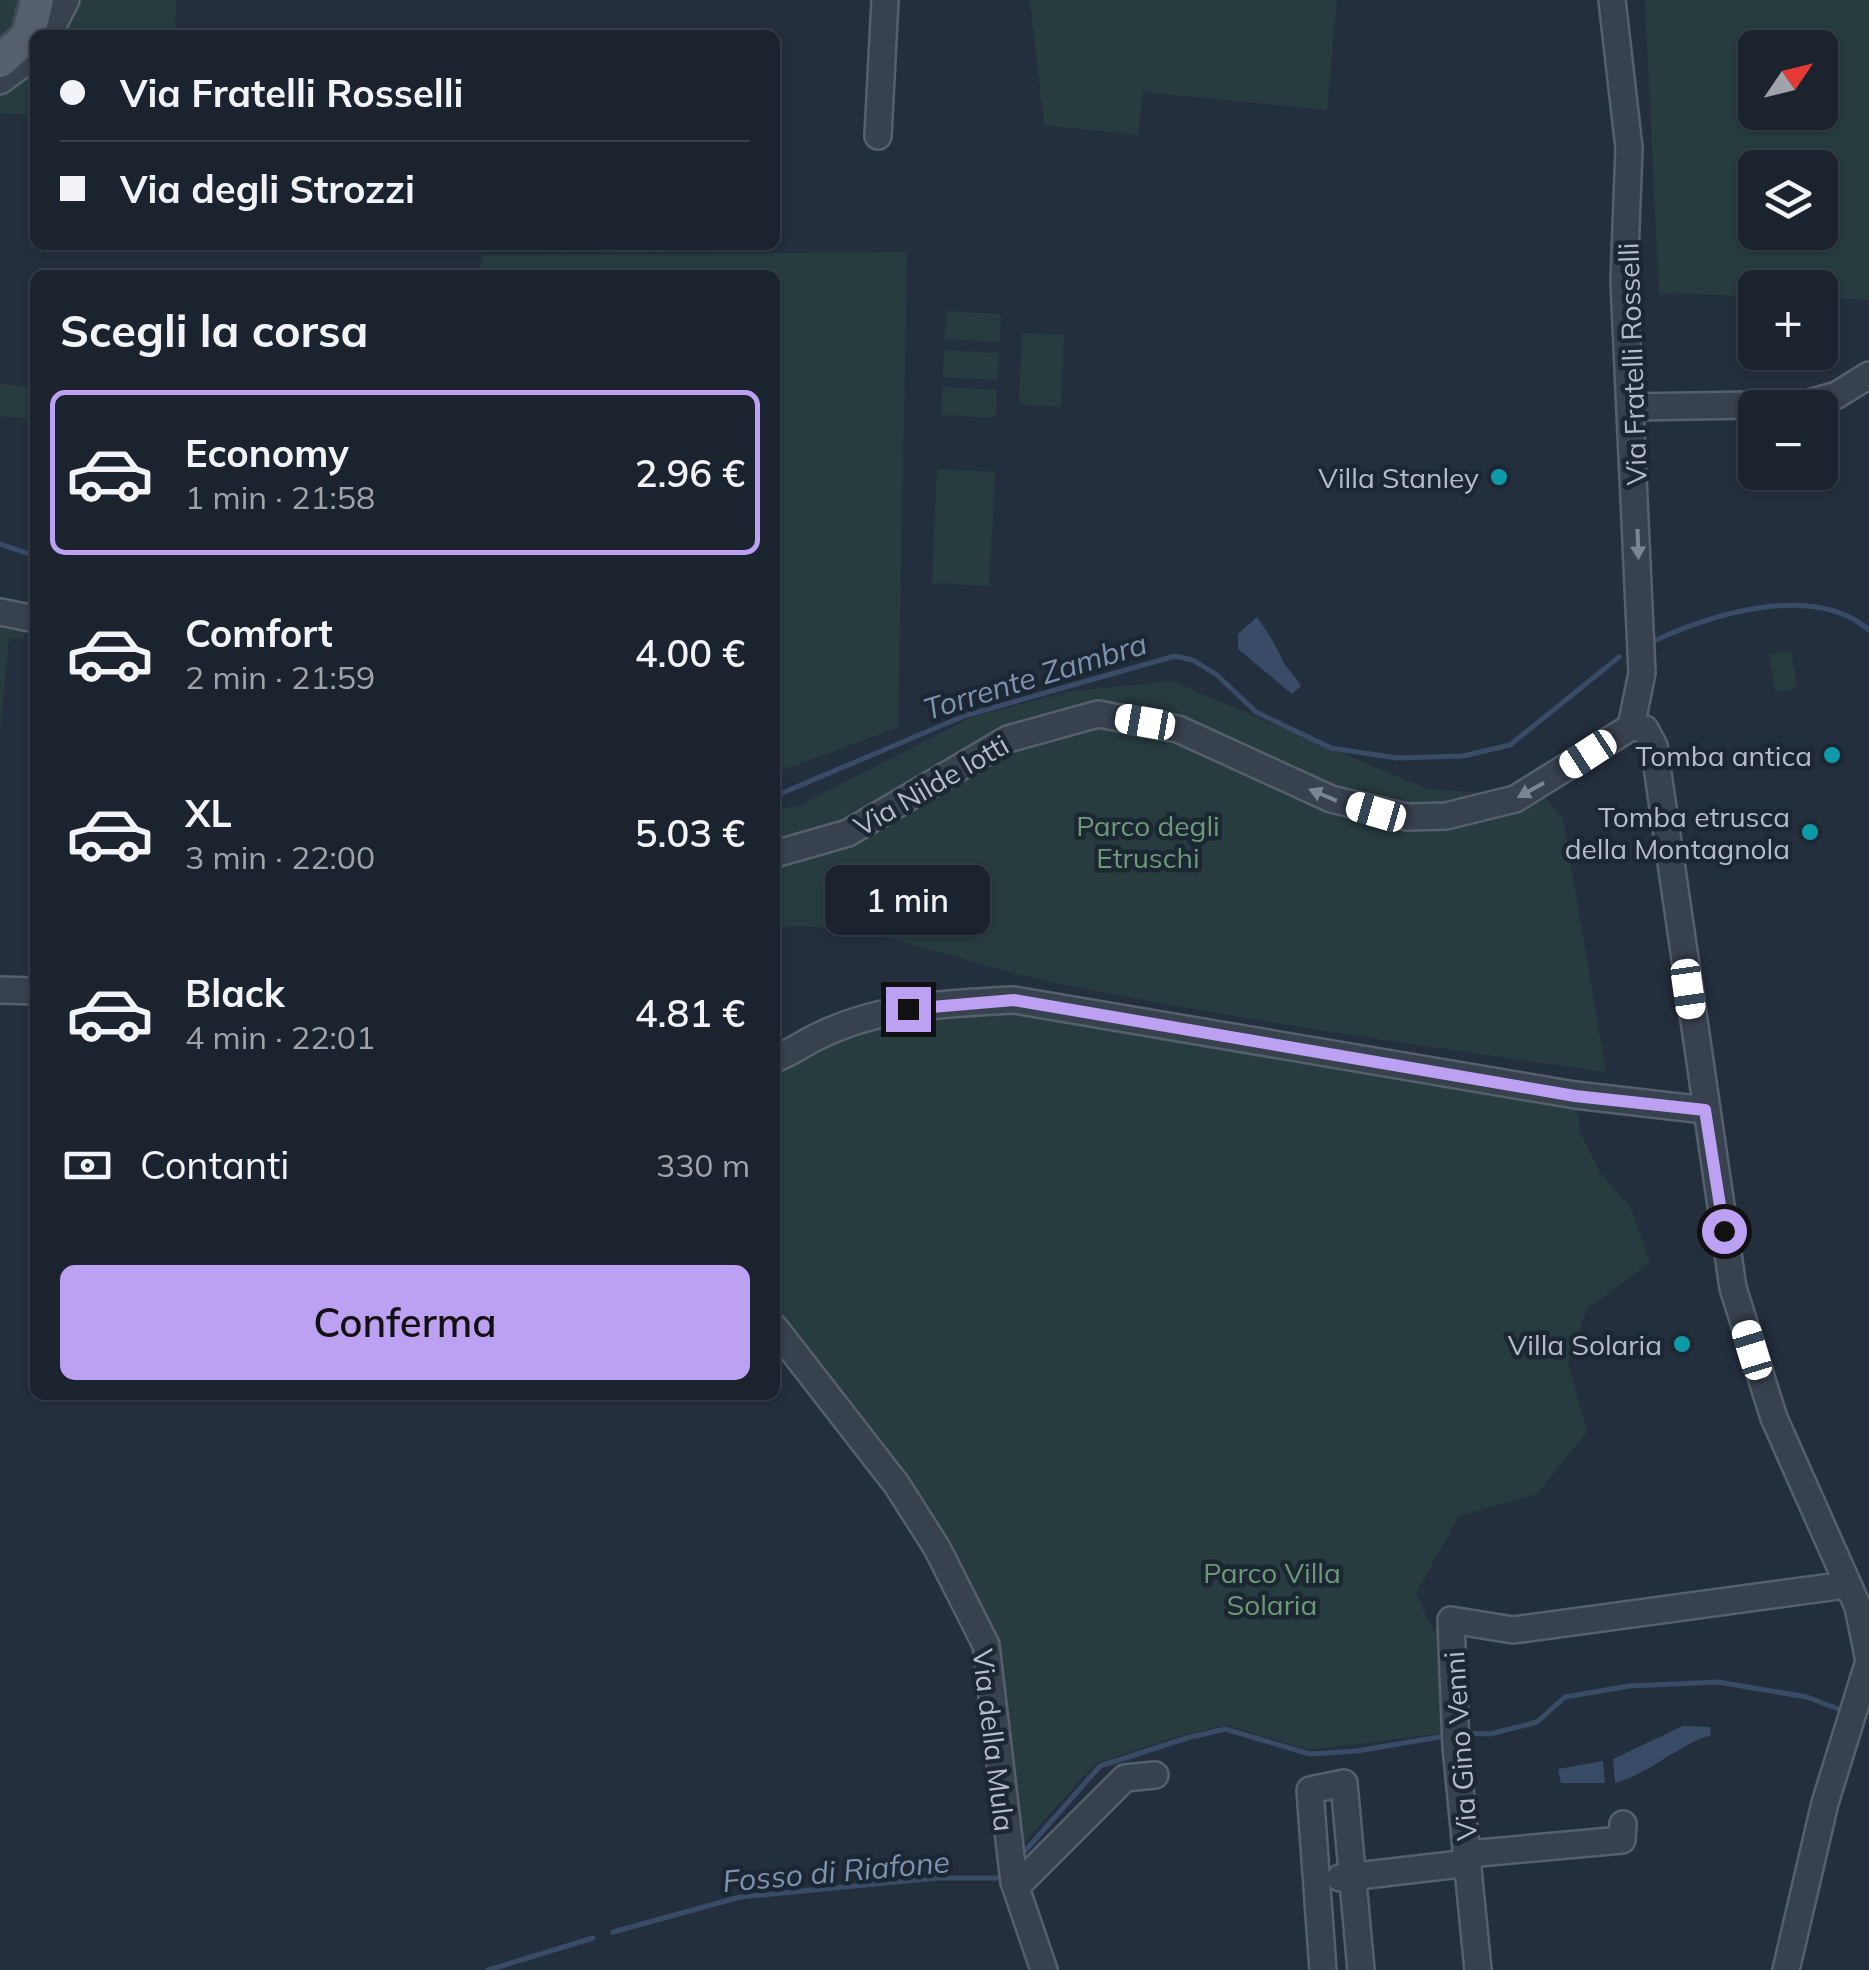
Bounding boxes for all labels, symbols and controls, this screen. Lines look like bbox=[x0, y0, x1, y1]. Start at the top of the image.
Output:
north arrow bbox=[1738, 30, 1838, 130]
map controls bbox=[1738, 30, 1838, 490]
text: Via Fratelli Rosselli bbox=[120, 69, 463, 117]
button: layers bbox=[1738, 150, 1838, 250]
text: Via degli Strozzi bbox=[120, 165, 415, 213]
street label: Via Fratelli Rosselli bbox=[1610, 242, 1654, 486]
button: + bbox=[1738, 270, 1838, 370]
text: Scegli la corsa bbox=[60, 302, 368, 358]
button: − bbox=[1738, 390, 1838, 490]
icon: car bbox=[65, 428, 155, 518]
text: Economy bbox=[185, 429, 349, 477]
text: 2.96 € bbox=[635, 449, 745, 497]
place label: Villa Stanley bbox=[1318, 460, 1479, 495]
marker: Villa Stanley bbox=[1488, 466, 1510, 488]
text: 1 min · 21:58 bbox=[185, 477, 375, 517]
one-way arrow bbox=[1630, 528, 1646, 560]
icon: car bbox=[65, 608, 155, 698]
text: Comfort bbox=[185, 609, 333, 657]
water label: Torrente Zambra bbox=[919, 624, 1151, 728]
text: 4.00 € bbox=[635, 629, 745, 677]
text: 2 min · 21:59 bbox=[185, 657, 375, 697]
car bbox=[1113, 702, 1177, 742]
car bbox=[1555, 725, 1621, 783]
street label: Via Nilde Iotti bbox=[847, 727, 1015, 843]
place label: Tomba antica bbox=[1636, 738, 1812, 773]
marker: Tomba antica bbox=[1821, 744, 1843, 766]
one-way arrow bbox=[1517, 781, 1545, 799]
one-way arrow bbox=[1308, 787, 1338, 803]
icon: car bbox=[65, 788, 155, 878]
text: XL bbox=[185, 789, 232, 837]
car bbox=[1343, 789, 1409, 835]
place label: Tomba etrusca della Montagnola bbox=[1565, 799, 1790, 866]
park label: Parco degli Etruschi bbox=[1076, 808, 1220, 875]
text: 5.03 € bbox=[635, 809, 745, 857]
marker: Tomba etrusca della Montagnola bbox=[1799, 821, 1821, 843]
text: 3 min · 22:00 bbox=[185, 837, 375, 877]
callout: 1 min bbox=[826, 864, 990, 934]
text: 1 min bbox=[866, 880, 949, 920]
car bbox=[1669, 957, 1707, 1021]
icon: car bbox=[65, 968, 155, 1058]
text: Black bbox=[185, 969, 285, 1017]
route end bbox=[886, 987, 931, 1032]
text: 4.81 € bbox=[635, 989, 745, 1037]
text: 4 min · 22:01 bbox=[185, 1017, 375, 1057]
icon: cash bbox=[60, 1138, 115, 1193]
text: Contanti bbox=[140, 1141, 289, 1189]
text: 330 m bbox=[656, 1145, 750, 1185]
route start bbox=[1702, 1209, 1747, 1254]
button: Conferma bbox=[60, 1265, 750, 1380]
car bbox=[1729, 1317, 1775, 1383]
place label: Villa Solaria bbox=[1508, 1327, 1662, 1362]
marker: Villa Solaria bbox=[1671, 1333, 1693, 1355]
park label: Parco Villa Solaria bbox=[1203, 1555, 1341, 1622]
street label: Via della Mula bbox=[965, 1647, 1023, 1833]
street label: Via Gino Venni bbox=[1436, 1650, 1484, 1842]
water label: Fosso di Riafone bbox=[721, 1842, 951, 1900]

